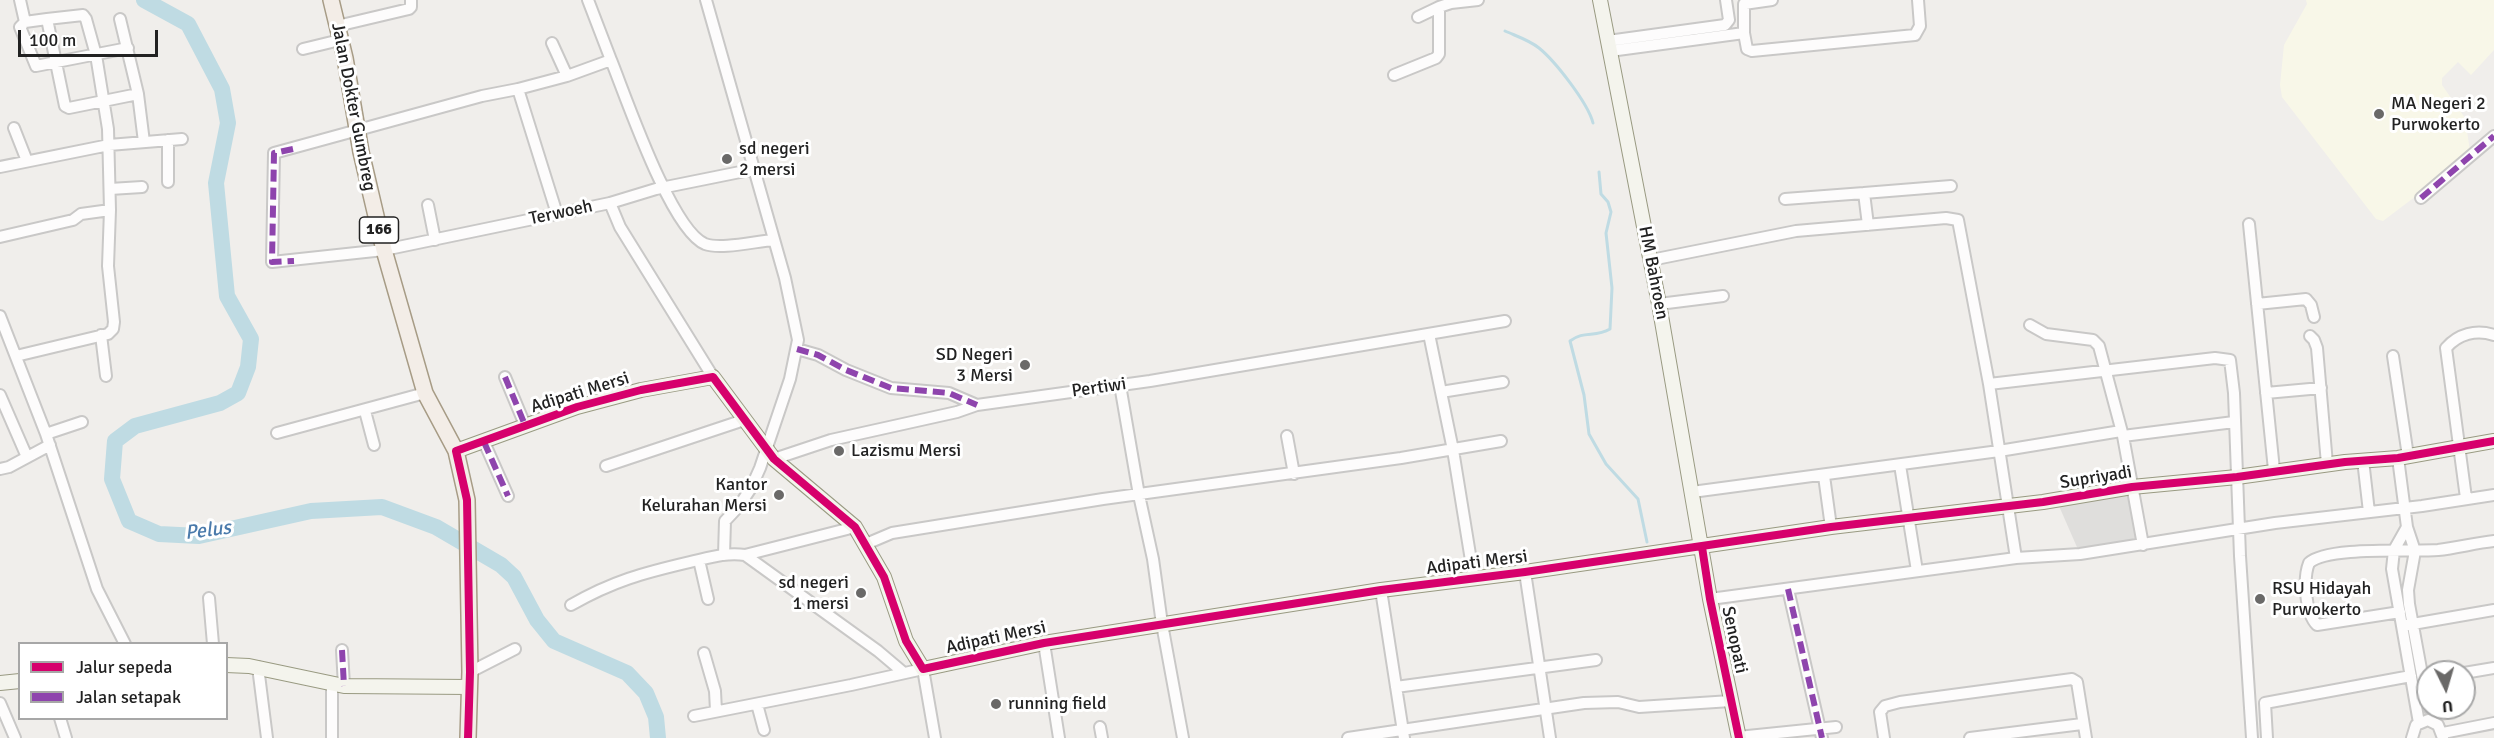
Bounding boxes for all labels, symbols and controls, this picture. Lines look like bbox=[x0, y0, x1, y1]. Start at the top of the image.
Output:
scale bar bbox=[21, 18, 160, 56]
street label: Jalan Dokter Gumbreg bbox=[326, 21, 380, 193]
text: 100 m bbox=[29, 29, 76, 51]
place label: MA Negeri 2 Purwokerto bbox=[2391, 93, 2486, 136]
marker: MA Negeri 2 Purwokerto bbox=[2372, 107, 2386, 121]
place label: sd negeri 2 mersi bbox=[739, 138, 810, 180]
marker: sd negeri 2 mersi bbox=[720, 152, 734, 166]
street label: Terwoeh bbox=[527, 196, 595, 230]
road number: 166 bbox=[360, 217, 398, 243]
street label: HM Bahroen bbox=[1633, 224, 1673, 322]
place label: SD Negeri 3 Mersi bbox=[936, 344, 1013, 386]
marker: SD Negeri 3 Mersi bbox=[1018, 358, 1032, 372]
street label: Adipati Mersi bbox=[528, 368, 632, 418]
street label: Pertiwi bbox=[1070, 373, 1128, 403]
place label: Lazismu Mersi bbox=[851, 440, 961, 462]
marker: Lazismu Mersi bbox=[832, 444, 846, 458]
street label: Supriyadi bbox=[2058, 462, 2134, 494]
place label: Kantor Kelurahan Mersi bbox=[641, 474, 767, 516]
marker: Kantor Kelurahan Mersi bbox=[772, 488, 786, 502]
water label: Pelus bbox=[184, 516, 232, 546]
street label: Adipati Mersi bbox=[1425, 546, 1529, 580]
place label: sd negeri 1 mersi bbox=[778, 572, 849, 614]
place label: RSU Hidayah Purwokerto bbox=[2272, 578, 2371, 620]
marker: sd negeri 1 mersi bbox=[854, 586, 868, 600]
marker: RSU Hidayah Purwokerto bbox=[2253, 592, 2267, 606]
street label: Senopati bbox=[1716, 605, 1752, 675]
street label: Adipati Mersi bbox=[944, 617, 1048, 659]
legend bbox=[18, 642, 228, 720]
text: Jalur sepeda bbox=[76, 656, 172, 678]
north arrow bbox=[2416, 660, 2476, 720]
text: Jalan setapak bbox=[76, 686, 181, 708]
place label: running field bbox=[1008, 693, 1106, 715]
text: U bbox=[2441, 696, 2454, 716]
marker: running field bbox=[989, 697, 1003, 711]

